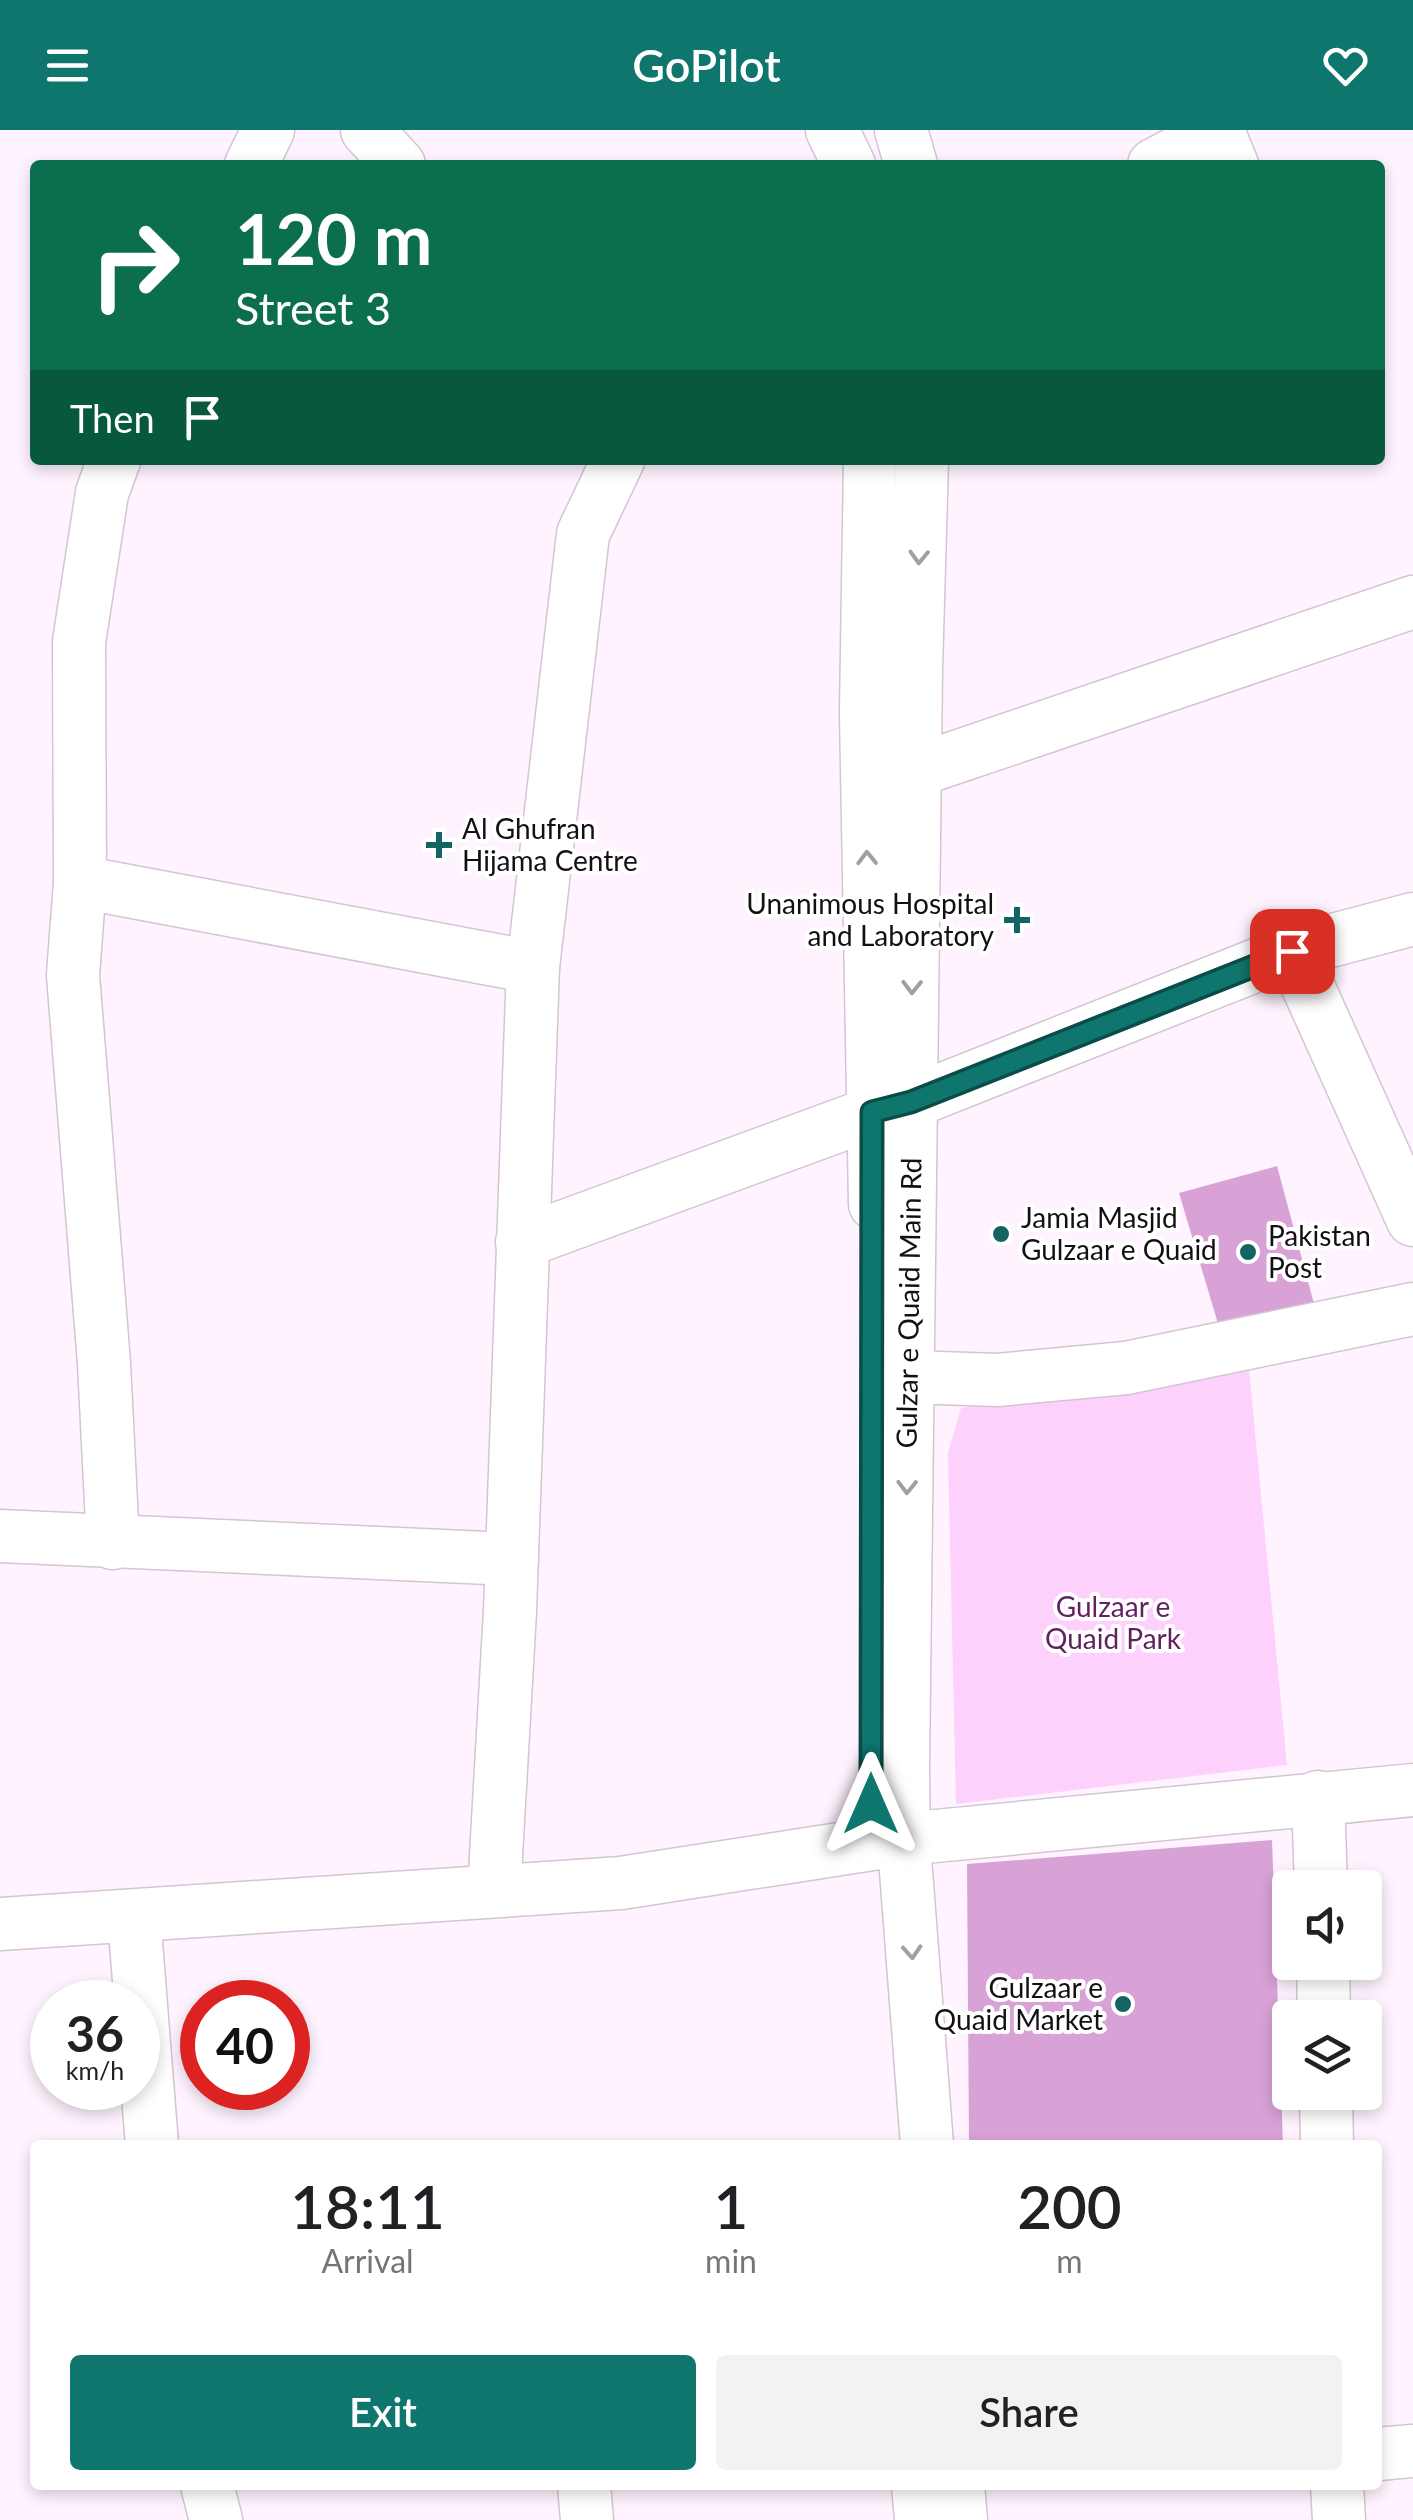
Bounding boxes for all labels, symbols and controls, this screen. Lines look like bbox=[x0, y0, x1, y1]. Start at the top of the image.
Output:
icon: menu bbox=[40, 38, 95, 93]
text: GoPilot bbox=[632, 38, 781, 92]
icon: heart bbox=[1318, 38, 1373, 93]
text: 120 m bbox=[235, 196, 432, 280]
icon: right bbox=[70, 200, 200, 330]
text: Street 3 bbox=[235, 281, 391, 335]
icon: arrive bbox=[175, 390, 230, 445]
text: Then bbox=[70, 395, 155, 441]
one-way arrow bbox=[909, 550, 930, 566]
place label: Al Ghufran Hijama Centre bbox=[462, 811, 638, 877]
marker: Al Ghufran Hijama Centre bbox=[426, 832, 452, 858]
one-way arrow bbox=[856, 850, 878, 866]
place label: Unanimous Hospital and Laboratory bbox=[746, 886, 995, 952]
marker: Unanimous Hospital and Laboratory bbox=[1004, 907, 1030, 933]
pin bbox=[1250, 909, 1335, 994]
icon: arrive bbox=[1265, 924, 1320, 979]
one-way arrow bbox=[902, 980, 923, 996]
street label: Gulzar e Quaid Main Rd bbox=[888, 1157, 928, 1449]
place label: Jamia Masjid Gulzaar e Quaid bbox=[1021, 1200, 1217, 1266]
place label: Pakistan Post bbox=[1268, 1218, 1371, 1284]
marker: Jamia Masjid Gulzaar e Quaid bbox=[990, 1223, 1012, 1245]
marker: Pakistan Post bbox=[1237, 1241, 1259, 1263]
one-way arrow bbox=[897, 1480, 918, 1496]
park label: Gulzaar e Quaid Park bbox=[1045, 1589, 1182, 1655]
position arrow bbox=[819, 1752, 923, 1856]
map controls bbox=[1272, 1870, 1382, 2110]
button: sound bbox=[1272, 1870, 1382, 1980]
one-way arrow bbox=[901, 1944, 923, 1960]
place label: Gulzaar e Quaid Market bbox=[934, 1970, 1103, 2036]
speed limit sign: 40 bbox=[180, 1980, 310, 2110]
marker: Gulzaar e Quaid Market bbox=[1112, 1993, 1134, 2015]
button: layers bbox=[1272, 2000, 1382, 2110]
text: 36 bbox=[66, 2003, 124, 2063]
text: km/h bbox=[66, 2055, 124, 2085]
text: 18:11 bbox=[290, 2170, 445, 2242]
text: 1 bbox=[714, 2170, 748, 2242]
text: 200 bbox=[1017, 2170, 1122, 2242]
text: Arrival bbox=[321, 2241, 414, 2280]
text: min bbox=[705, 2241, 757, 2280]
text: m bbox=[1056, 2241, 1083, 2280]
button: Exit bbox=[70, 2355, 696, 2470]
button: Share bbox=[716, 2355, 1342, 2470]

